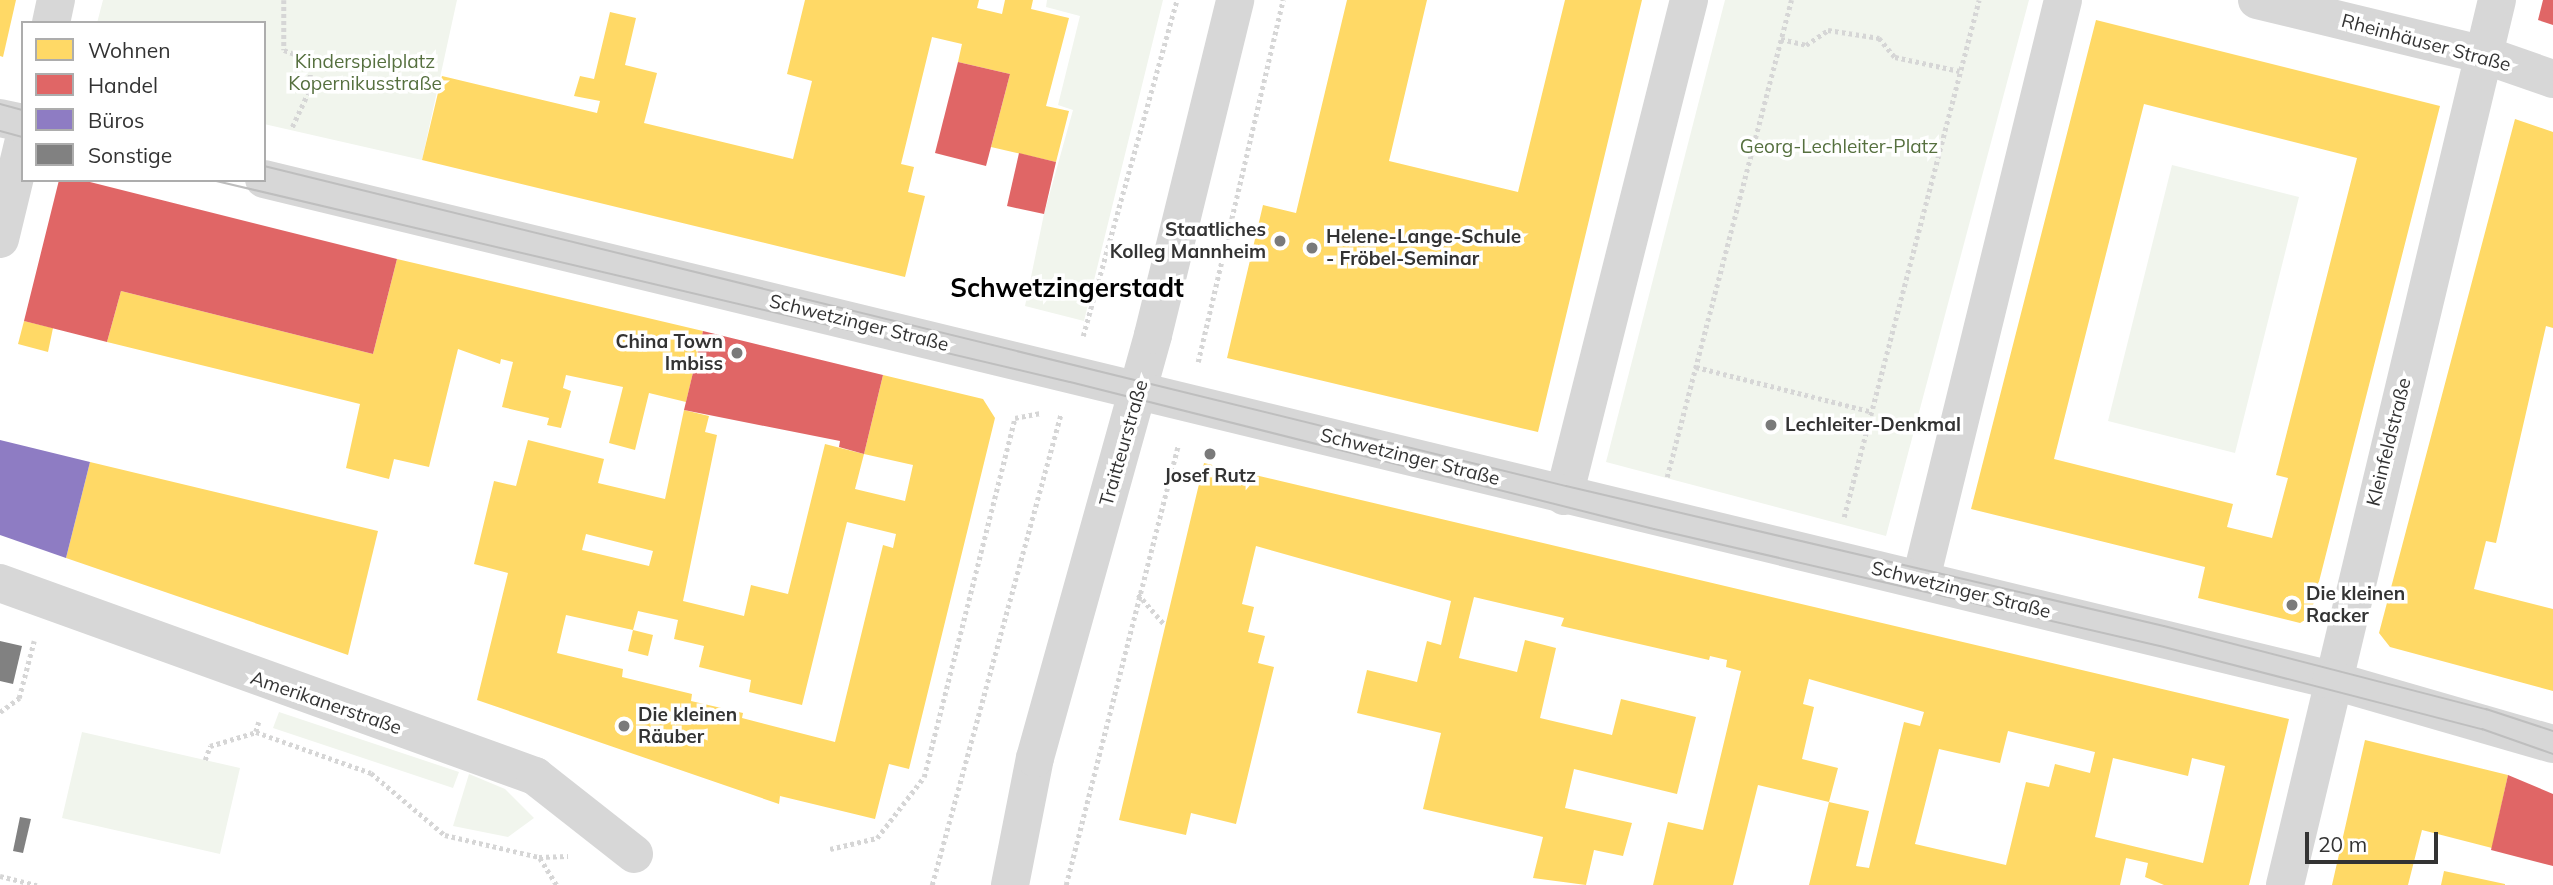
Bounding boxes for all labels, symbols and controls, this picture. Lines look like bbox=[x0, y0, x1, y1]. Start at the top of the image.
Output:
street label: Rheinhäuser Straße bbox=[2339, 9, 2513, 77]
legend bbox=[21, 21, 266, 182]
text: Wohnen bbox=[88, 37, 170, 63]
park label: Kinderspielplatz Kopernikusstraße bbox=[288, 51, 442, 95]
text: Handel bbox=[88, 72, 158, 98]
text: Büros bbox=[88, 107, 144, 133]
park label: Georg-Lechleiter-Platz bbox=[1740, 136, 1938, 158]
text: Sonstige bbox=[88, 142, 172, 168]
place label: Staatliches Kolleg Mannheim bbox=[1110, 219, 1266, 263]
place label: Helene-Lange-Schule - Fröbel-Seminar bbox=[1326, 226, 1521, 270]
marker: Staatliches Kolleg Mannheim bbox=[1272, 233, 1288, 249]
marker: Helene-Lange-Schule - Fröbel-Seminar bbox=[1304, 240, 1320, 256]
district label: Schwetzingerstadt bbox=[950, 272, 1184, 304]
street label: Schwetzinger Straße bbox=[767, 290, 951, 356]
place label: China Town Imbiss bbox=[616, 331, 723, 375]
marker: China Town Imbiss bbox=[729, 345, 745, 361]
street label: Kleinfeldstraße bbox=[2362, 375, 2416, 509]
street label: Traitteurstraße bbox=[1095, 377, 1153, 509]
place label: Lechleiter-Denkmal bbox=[1785, 414, 1961, 436]
marker: Lechleiter-Denkmal bbox=[1763, 417, 1779, 433]
street label: Schwetzinger Straße bbox=[1318, 424, 1502, 490]
marker: Josef Rutz bbox=[1202, 446, 1218, 462]
place label: Josef Rutz bbox=[1164, 465, 1256, 487]
street label: Schwetzinger Straße bbox=[1869, 557, 2053, 623]
place label: Die kleinen Racker bbox=[2306, 583, 2405, 627]
marker: Die kleinen Racker bbox=[2284, 597, 2300, 613]
street label: Amerikanerstraße bbox=[247, 666, 405, 740]
place label: Die kleinen Räuber bbox=[638, 704, 737, 748]
marker: Die kleinen Räuber bbox=[616, 718, 632, 734]
scale bar bbox=[2308, 818, 2441, 862]
text: 20 m bbox=[2318, 831, 2367, 857]

